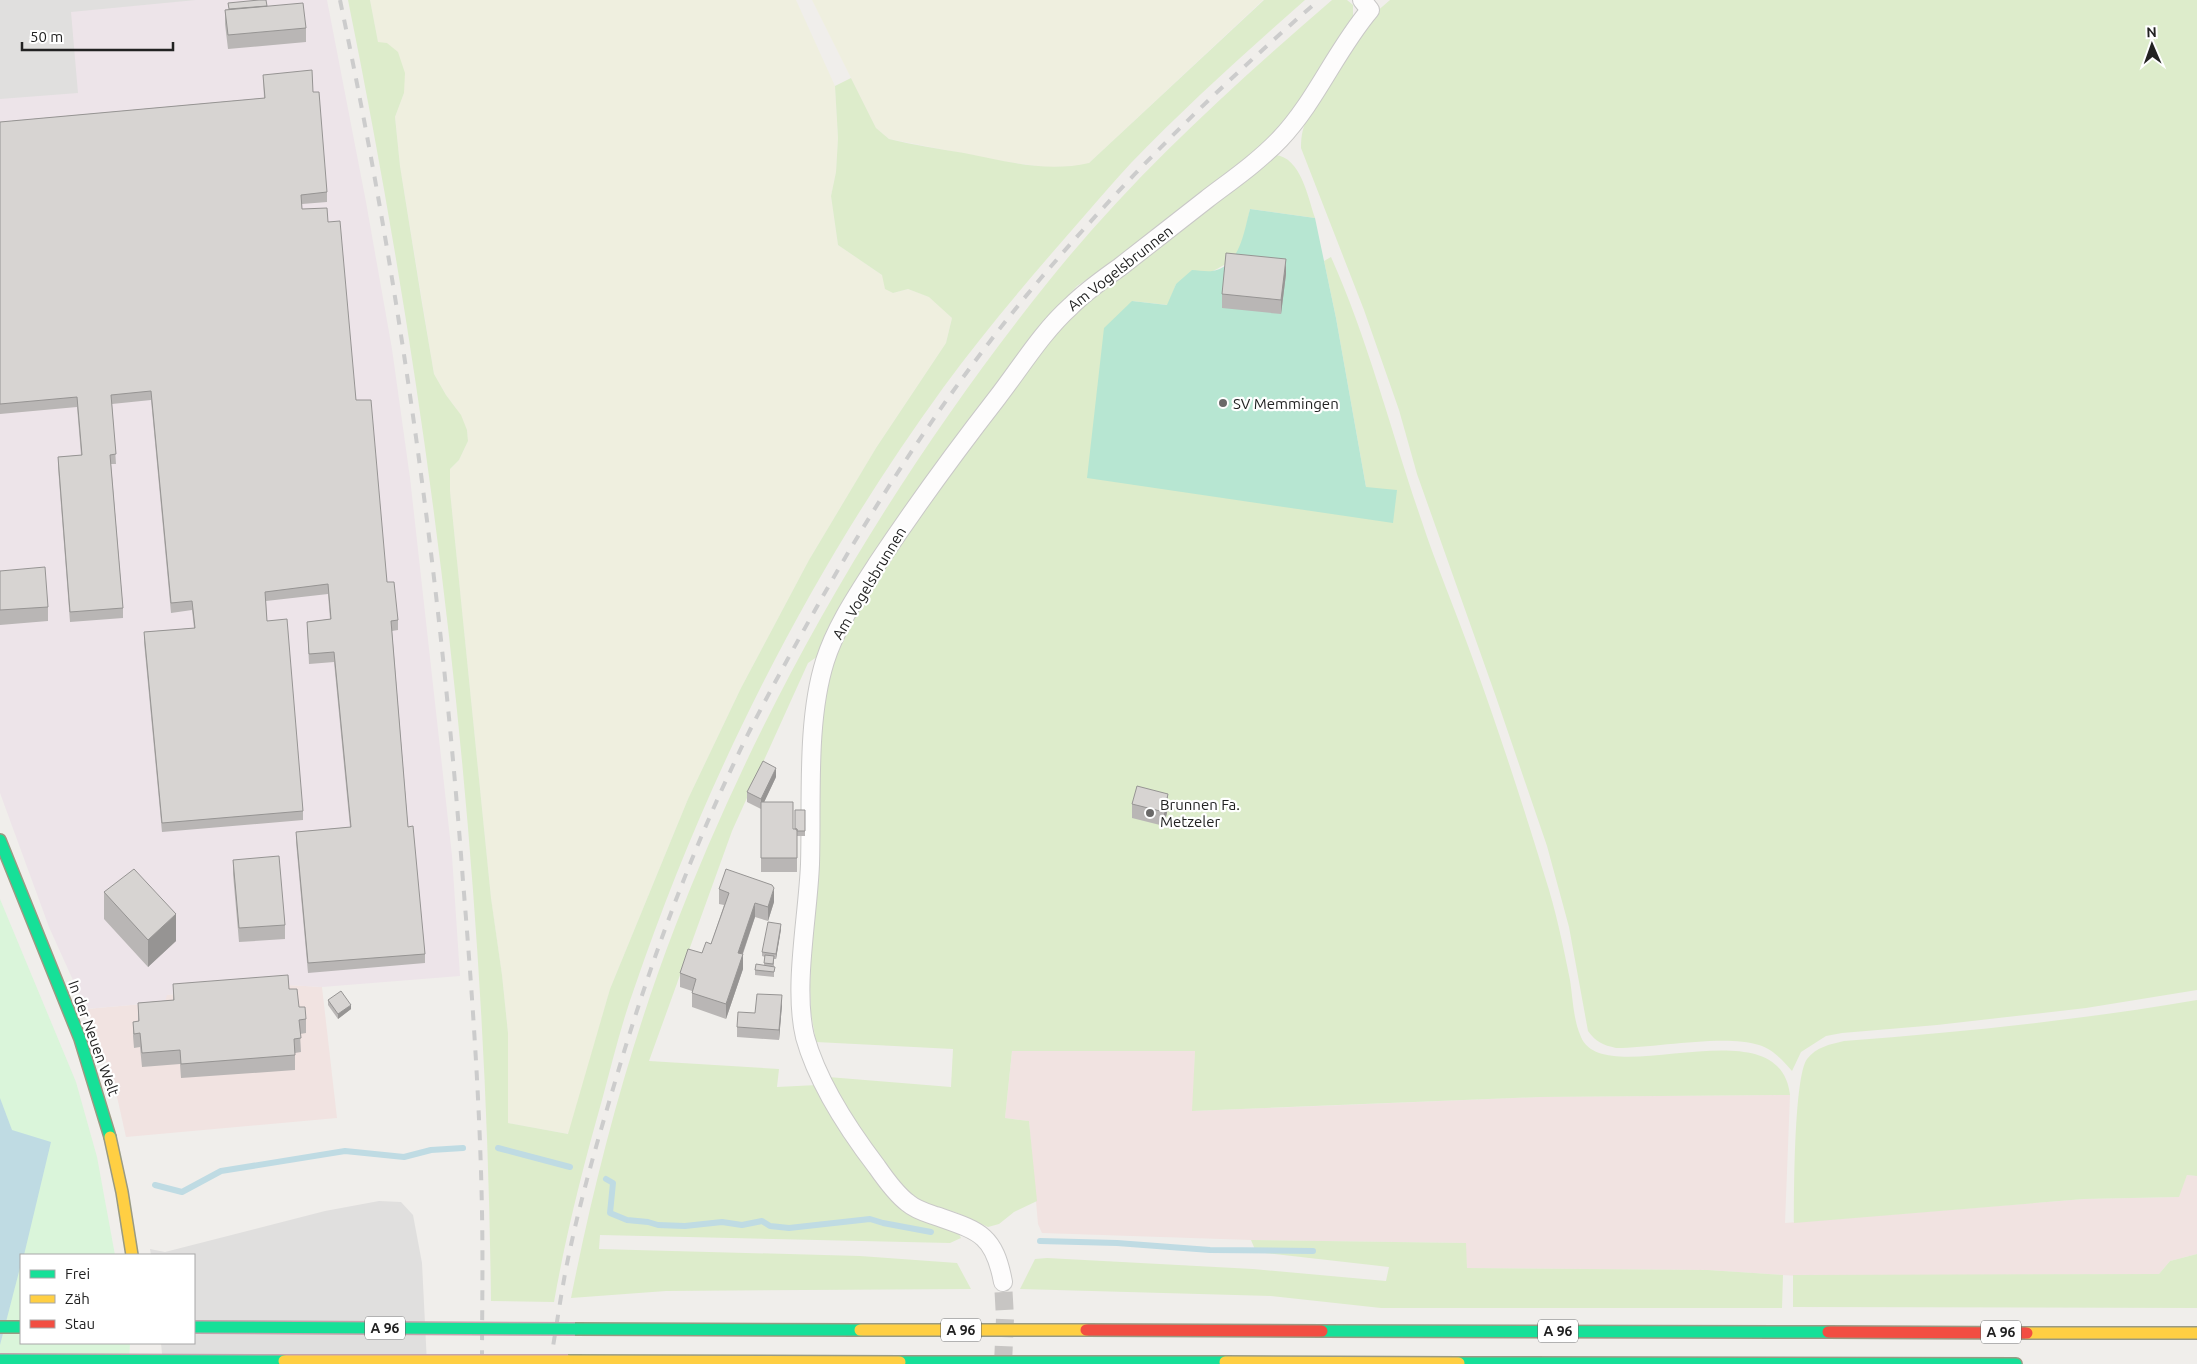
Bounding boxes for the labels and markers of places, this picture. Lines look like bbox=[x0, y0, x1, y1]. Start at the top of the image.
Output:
place label: SV Memmingen bbox=[1233, 395, 1339, 412]
marker: SV Memmingen bbox=[1217, 397, 1229, 409]
place label: Brunnen Fa. Metzeler bbox=[1160, 796, 1240, 830]
marker: Brunnen Fa. Metzeler bbox=[1144, 807, 1156, 819]

